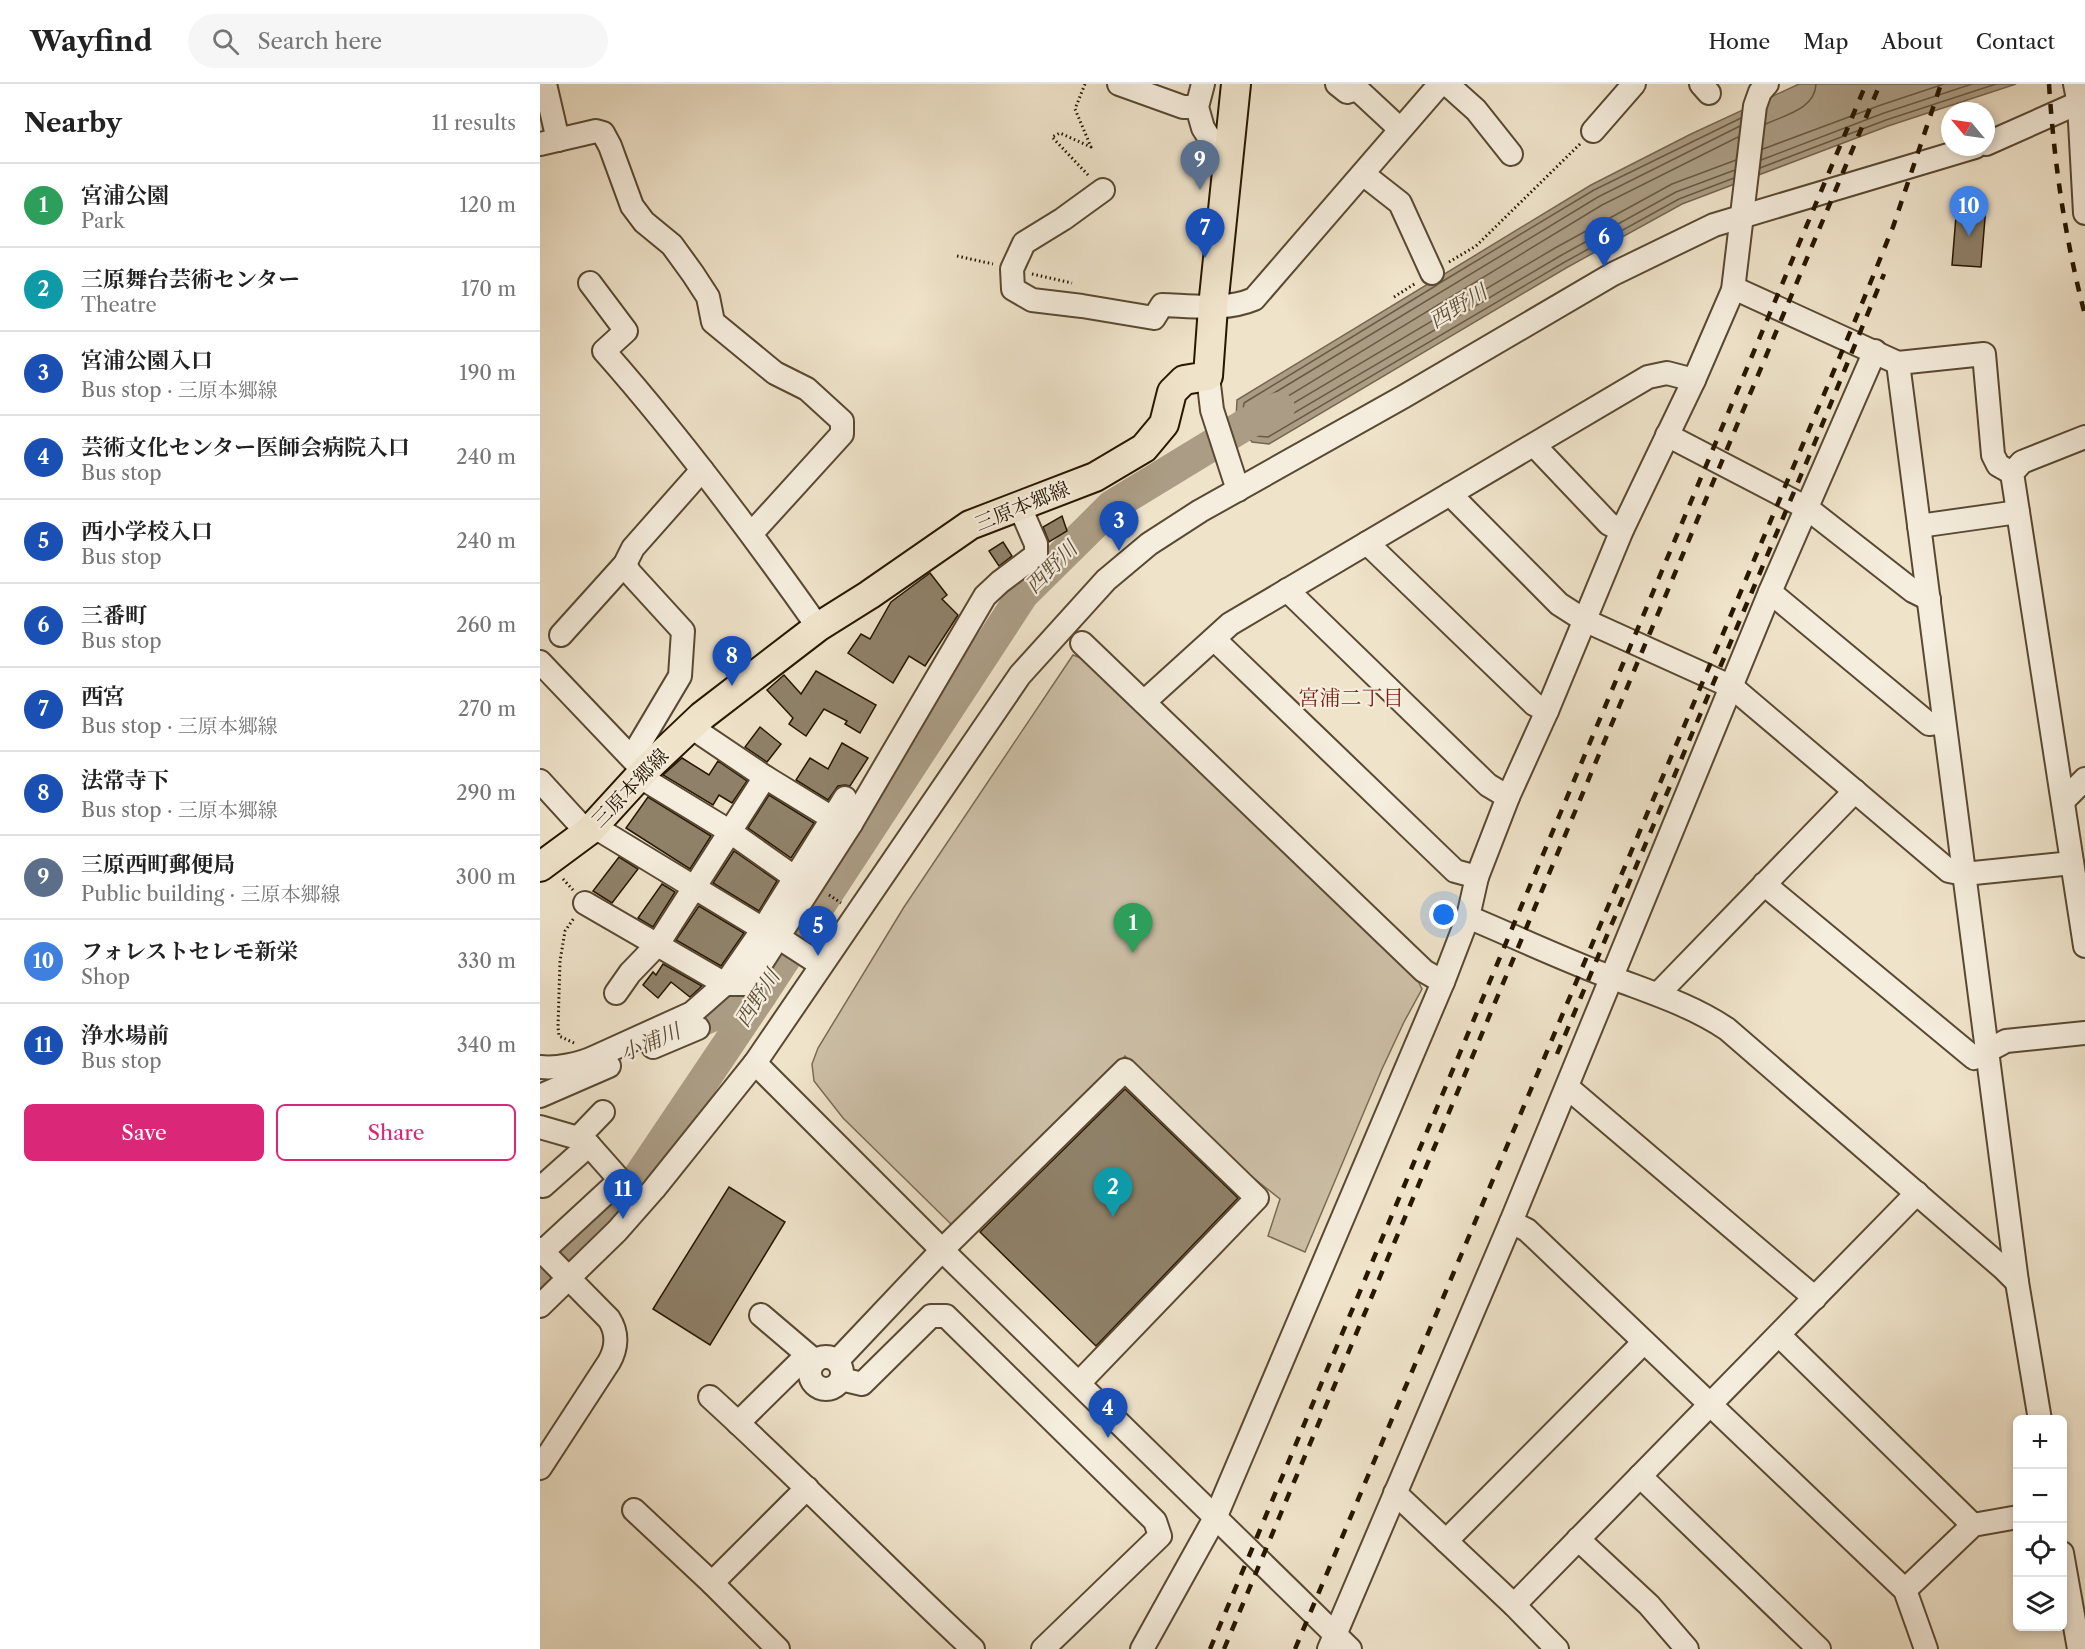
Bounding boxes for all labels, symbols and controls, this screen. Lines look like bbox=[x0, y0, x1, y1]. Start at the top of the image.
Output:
search box bbox=[188, 14, 608, 68]
text: Wayfind bbox=[30, 24, 152, 58]
icon: search bbox=[209, 25, 242, 58]
text: Search here bbox=[257, 28, 382, 55]
text: Home bbox=[1709, 29, 1770, 54]
text: Map bbox=[1803, 29, 1848, 54]
text: About bbox=[1881, 29, 1943, 54]
text: Contact bbox=[1976, 29, 2055, 54]
north arrow bbox=[1941, 102, 1995, 156]
text: Nearby bbox=[24, 107, 122, 139]
text: 11 results bbox=[432, 111, 516, 135]
pin: 9 bbox=[1180, 141, 1220, 190]
text: 宮浦公園 bbox=[81, 182, 169, 209]
pin: 10 bbox=[1950, 186, 1988, 236]
text: 1 bbox=[39, 193, 48, 217]
text: 120 m bbox=[459, 193, 516, 217]
pin: 7 bbox=[1186, 208, 1224, 258]
text: Park bbox=[81, 209, 124, 233]
pin: 6 bbox=[1584, 218, 1624, 267]
text: 三原舞台芸術センター bbox=[81, 266, 300, 293]
text: 2 bbox=[38, 277, 49, 301]
text: 170 m bbox=[461, 277, 516, 301]
water label: 西野川 bbox=[1425, 278, 1493, 333]
text: Theatre bbox=[81, 293, 157, 317]
text: 宮浦公園入口 bbox=[81, 347, 213, 374]
text: 3 bbox=[38, 361, 49, 385]
text: 190 m bbox=[459, 361, 516, 385]
text: Bus stop · 三原本郷線 bbox=[81, 378, 278, 402]
text: 芸術文化センター医師会病院入口 bbox=[81, 434, 410, 461]
text: 4 bbox=[38, 445, 49, 469]
text: 240 m bbox=[456, 445, 516, 469]
text: Bus stop bbox=[81, 461, 162, 485]
street label: 三原本郷線 bbox=[971, 476, 1073, 536]
pin: 3 bbox=[1100, 502, 1138, 551]
text: 西小学校入口 bbox=[81, 518, 213, 545]
text: 5 bbox=[38, 529, 49, 553]
text: 240 m bbox=[456, 529, 516, 553]
water label: 西野川 bbox=[1020, 534, 1084, 598]
text: Bus stop bbox=[81, 545, 162, 569]
text: 三番町 bbox=[81, 602, 147, 629]
text: 6 bbox=[38, 613, 49, 637]
text: 260 m bbox=[456, 613, 516, 637]
text: Bus stop bbox=[81, 629, 162, 653]
pin: 8 bbox=[712, 636, 752, 686]
text: 西宮 bbox=[81, 683, 125, 710]
district label: 宮浦二丁目 bbox=[1299, 685, 1404, 710]
text: 7 bbox=[38, 697, 49, 721]
text: 270 m bbox=[458, 697, 516, 721]
text: Bus stop · 三原本郷線 bbox=[81, 714, 278, 738]
street label: 三原本郷線 bbox=[587, 744, 673, 832]
text: 法常寺下 bbox=[81, 767, 169, 794]
text: 8 bbox=[37, 781, 50, 805]
text: 290 m bbox=[456, 781, 516, 805]
text: Bus stop · 三原本郷線 bbox=[81, 798, 278, 822]
text: 三原西町郵便局 bbox=[81, 851, 235, 878]
text: 9 bbox=[38, 865, 49, 889]
text: 300 m bbox=[456, 865, 516, 889]
text: Public building · 三原本郷線 bbox=[81, 882, 341, 906]
your location bbox=[1429, 900, 1458, 929]
pin: 1 bbox=[1114, 904, 1152, 953]
pin: 5 bbox=[798, 906, 838, 956]
text: フォレストセレモ新栄 bbox=[81, 938, 299, 965]
text: 10 bbox=[33, 949, 54, 973]
text: 330 m bbox=[457, 949, 516, 973]
water label: 西野川 bbox=[729, 963, 786, 1031]
text: Shop bbox=[81, 965, 130, 989]
water label: 小浦川 bbox=[616, 1017, 686, 1066]
text: 浄水場前 bbox=[81, 1022, 169, 1049]
text: 11 bbox=[35, 1033, 53, 1057]
text: 340 m bbox=[457, 1033, 516, 1057]
text: Bus stop bbox=[81, 1049, 162, 1073]
button: Save bbox=[24, 1104, 264, 1161]
button: Share bbox=[276, 1104, 516, 1161]
pin: 2 bbox=[1094, 1168, 1132, 1217]
pin: 11 bbox=[604, 1170, 643, 1219]
pin: 4 bbox=[1088, 1388, 1128, 1438]
map controls bbox=[2013, 1415, 2067, 1631]
button: + bbox=[2013, 1415, 2067, 1469]
button: − bbox=[2013, 1469, 2067, 1523]
button: locate bbox=[2013, 1523, 2067, 1577]
button: layers bbox=[2013, 1577, 2067, 1631]

